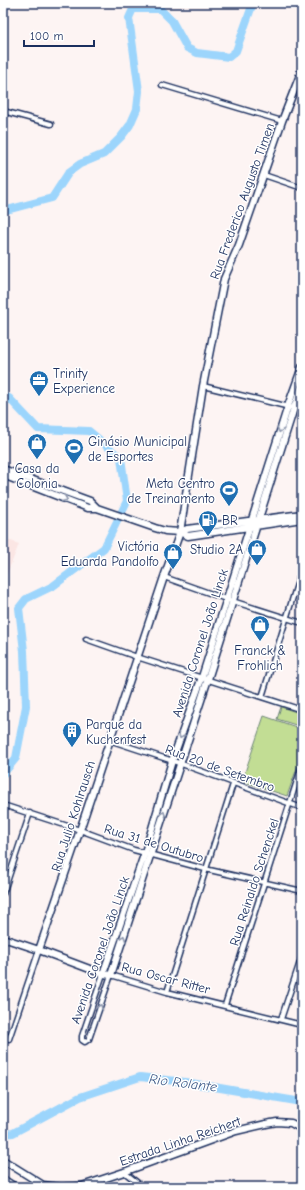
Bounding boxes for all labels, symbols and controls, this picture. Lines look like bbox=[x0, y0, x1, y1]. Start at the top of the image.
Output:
scale bar bbox=[24, 22, 94, 48]
text: 100 m bbox=[30, 29, 63, 43]
street label: Rua Frederico Augusto Timen bbox=[207, 121, 277, 281]
place label: Trinity Experience bbox=[53, 366, 115, 396]
office icon: Trinity Experience bbox=[28, 369, 50, 397]
one-way arrow bbox=[276, 426, 285, 433]
shop icon: Casa da Colonia bbox=[26, 432, 48, 460]
place label: Ginásio Municipal de Esportes bbox=[88, 434, 187, 464]
sports icon: Ginásio Municipal de Esportes bbox=[63, 437, 85, 465]
place label: Casa da Colonia bbox=[15, 461, 59, 491]
place label: Meta Centro de Treinamento bbox=[128, 476, 215, 506]
sports icon: Meta Centro de Treinamento bbox=[218, 479, 240, 507]
one-way arrow bbox=[62, 495, 69, 503]
fuel station icon: BR bbox=[197, 509, 219, 537]
place label: BR bbox=[222, 513, 238, 528]
shop icon: Studio 2A bbox=[246, 538, 268, 566]
place label: Victória Eduarda Pandolfo bbox=[61, 539, 159, 569]
shop icon: Victória Eduarda Pandolfo bbox=[162, 542, 184, 570]
place label: Studio 2A bbox=[190, 542, 243, 557]
street label: Avenida Coronel João Linck bbox=[169, 566, 231, 719]
shop icon: Franck & Frohlich bbox=[249, 614, 271, 642]
place label: Franck & Frohlich bbox=[234, 643, 286, 673]
place label: Parque da Kuchenfest bbox=[86, 717, 147, 747]
building icon: Parque da Kuchenfest bbox=[61, 720, 83, 748]
one-way arrow bbox=[177, 733, 185, 740]
street label: Rua 20 de Setembro bbox=[163, 741, 277, 795]
street label: Rua Julio Kohlrausch bbox=[48, 759, 98, 873]
one-way arrow bbox=[158, 811, 167, 818]
street label: Rua Reinaldo Schenckel bbox=[226, 816, 282, 948]
street label: Rua 31 de Outubro bbox=[102, 821, 206, 865]
street label: Avenida Coronel João Linck bbox=[68, 874, 133, 1026]
one-way arrow bbox=[118, 934, 127, 941]
street label: Rua Oscar Ritter bbox=[120, 959, 213, 997]
one-way arrow bbox=[95, 1003, 104, 1010]
water label: Rio Rolante bbox=[148, 1070, 218, 1096]
street label: Estrada Linha Reichert bbox=[118, 1113, 244, 1169]

